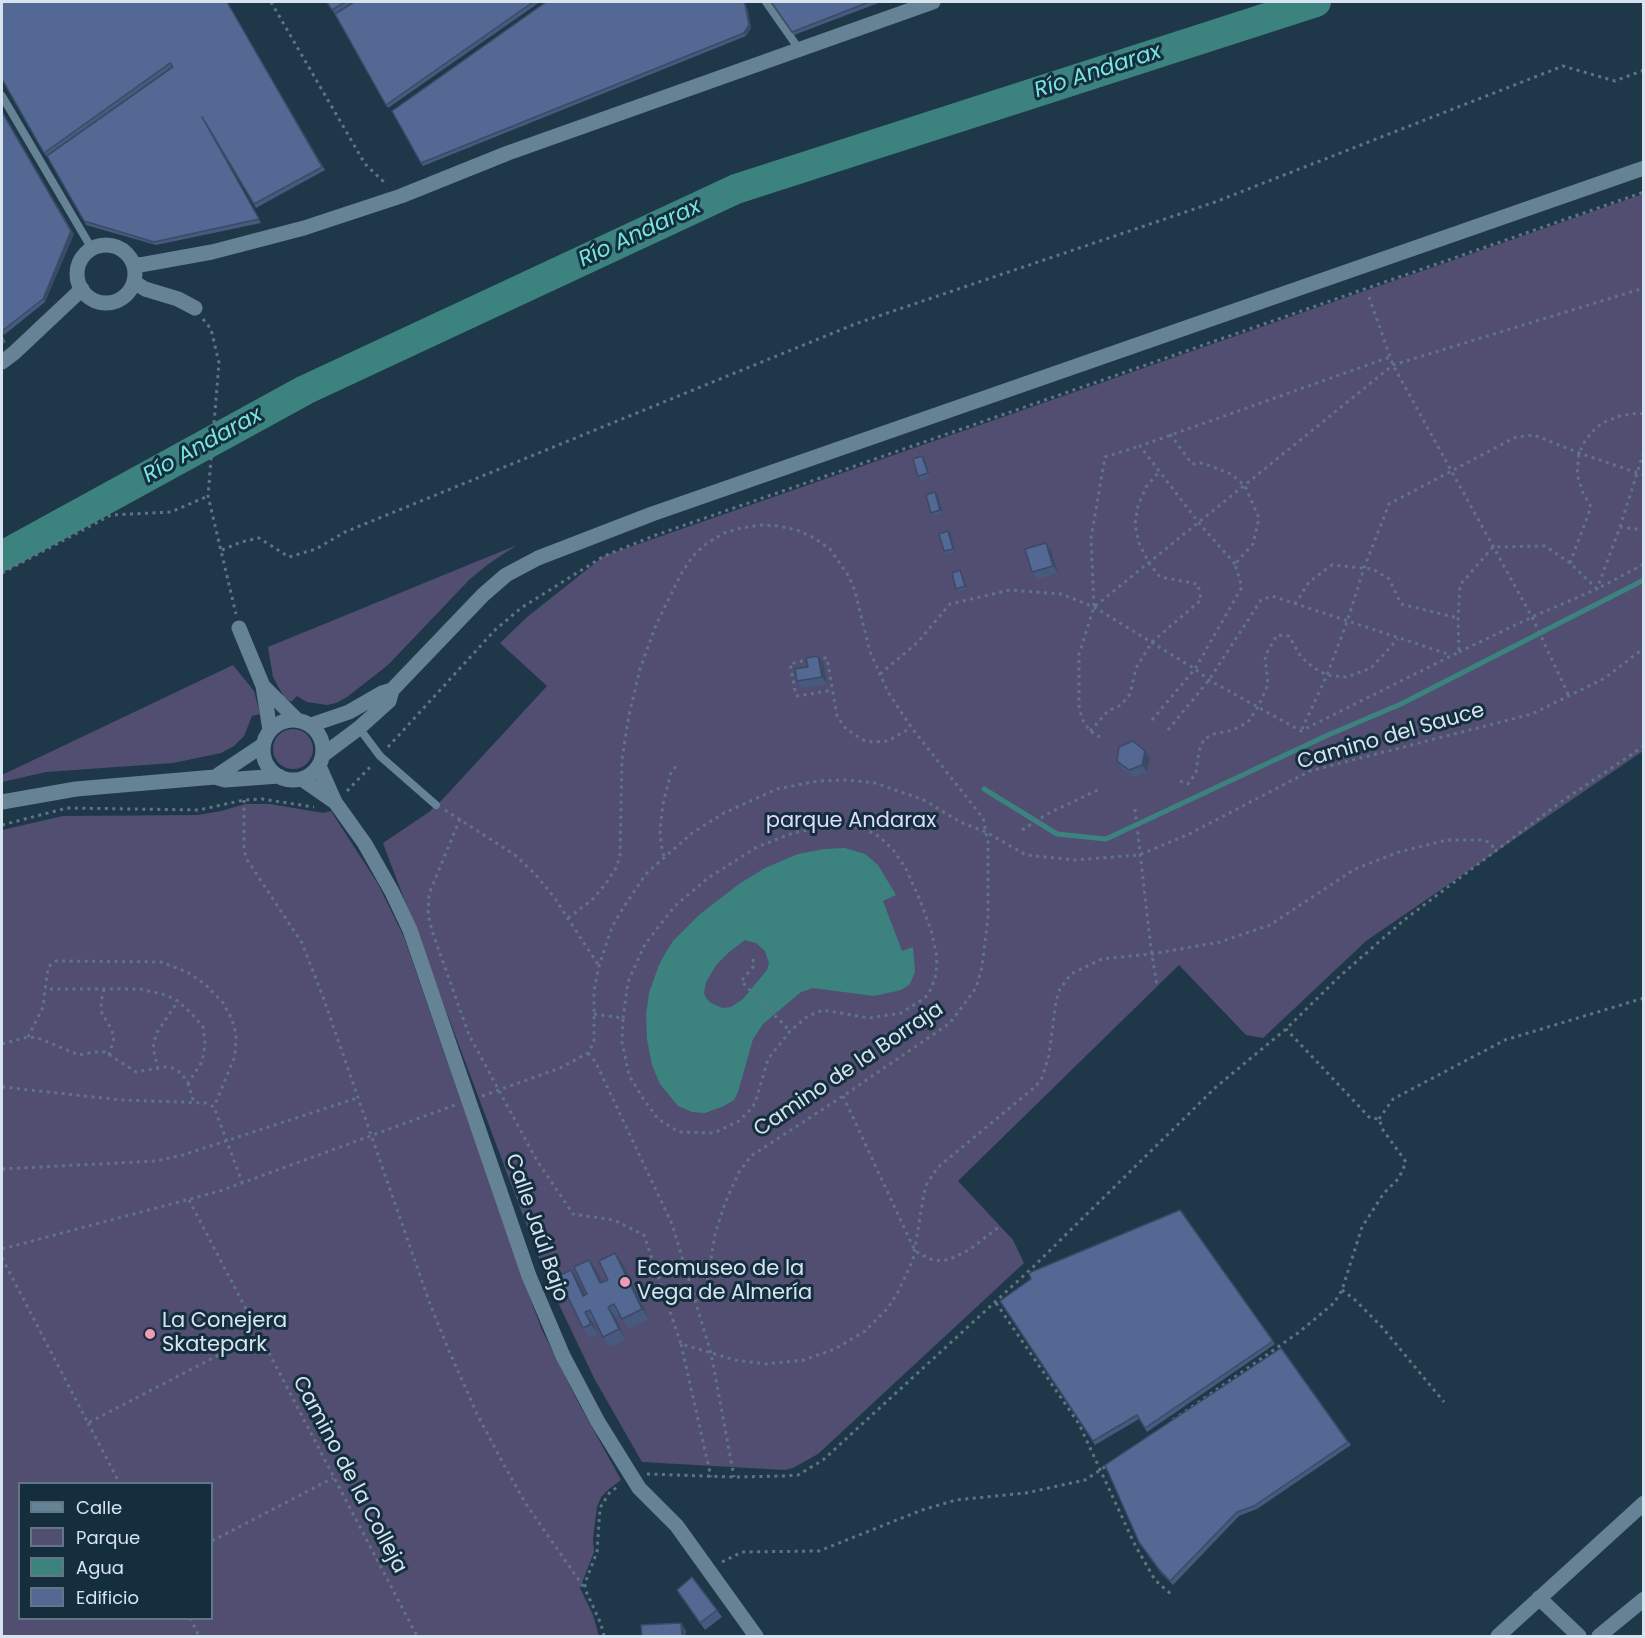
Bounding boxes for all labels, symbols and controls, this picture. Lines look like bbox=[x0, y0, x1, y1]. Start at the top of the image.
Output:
water label: Río Andarax bbox=[1031, 39, 1165, 105]
water label: Río Andarax bbox=[575, 194, 705, 274]
water label: Río Andarax bbox=[139, 403, 267, 489]
street label: Camino del Sauce bbox=[1295, 698, 1487, 776]
park label: parque Andarax bbox=[766, 809, 936, 835]
street label: Camino de la Borraja bbox=[749, 997, 949, 1143]
street label: Calle Jaúl Bajo bbox=[499, 1151, 573, 1305]
place label: Ecomuseo de la Vega de Almería bbox=[637, 1257, 812, 1307]
marker: Ecomuseo de la Vega de Almería bbox=[618, 1275, 632, 1289]
place label: La Conejera Skatepark bbox=[162, 1309, 287, 1359]
marker: La Conejera Skatepark bbox=[143, 1327, 157, 1341]
street label: Camino de la Colleja bbox=[286, 1372, 412, 1578]
legend bbox=[18, 1482, 213, 1620]
text: Calle bbox=[76, 1495, 122, 1520]
text: Parque bbox=[76, 1525, 140, 1550]
text: Agua bbox=[76, 1555, 124, 1580]
text: Edificio bbox=[76, 1585, 139, 1610]

